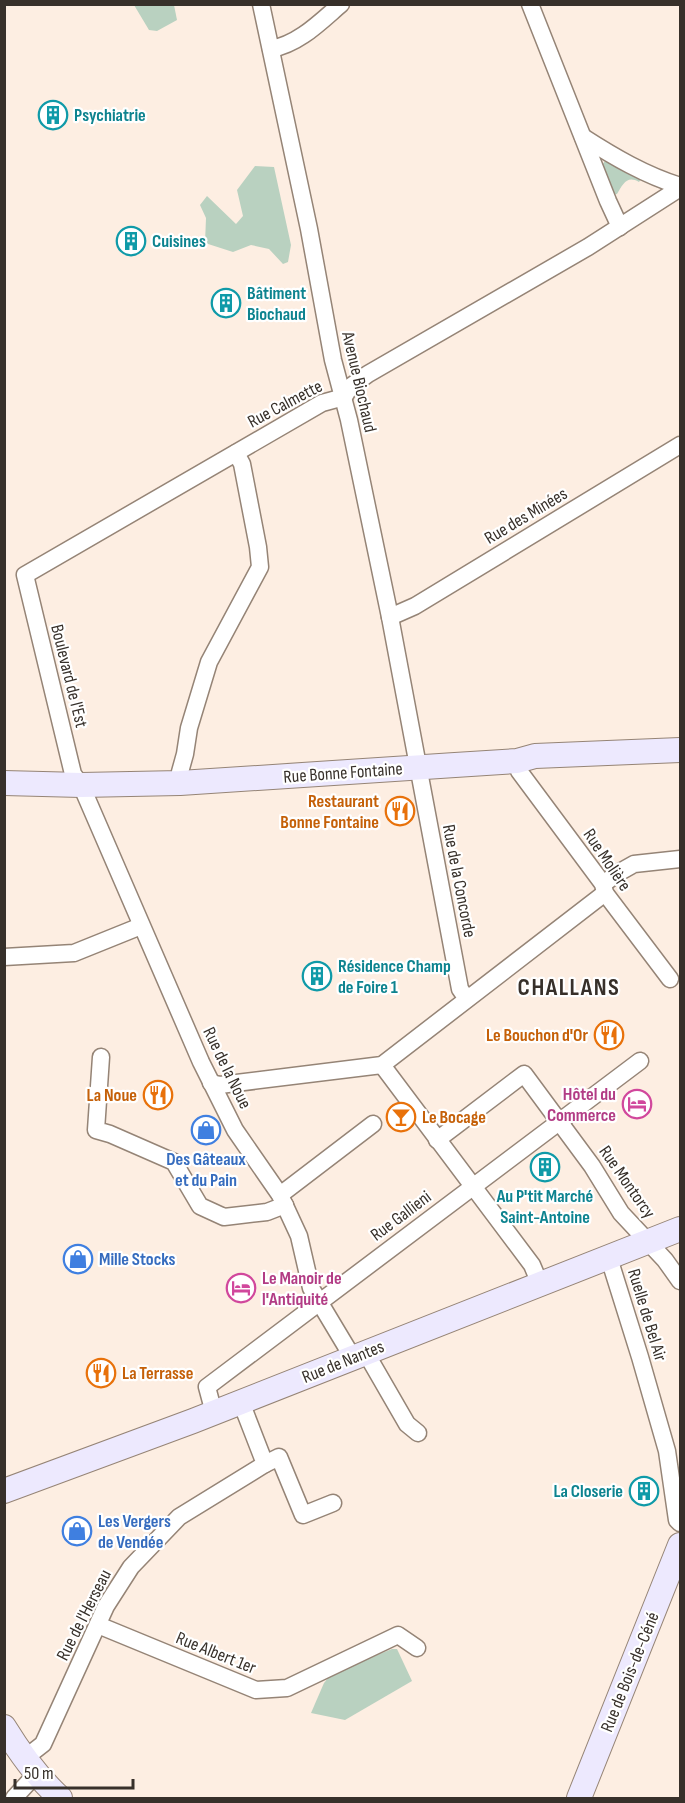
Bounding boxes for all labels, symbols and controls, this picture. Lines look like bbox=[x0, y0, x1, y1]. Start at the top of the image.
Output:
building icon: Psychiatrie bbox=[37, 99, 69, 131]
place label: Psychiatrie bbox=[74, 105, 146, 126]
building icon: Cuisines bbox=[115, 225, 147, 257]
place label: Cuisines bbox=[152, 231, 206, 252]
place label: Bâtiment Biochaud bbox=[247, 283, 306, 325]
building icon: Bâtiment Biochaud bbox=[210, 287, 242, 319]
street label: Avenue Biochaud bbox=[337, 329, 381, 434]
street label: Rue Calmette bbox=[244, 376, 326, 432]
street label: Rue des Minées bbox=[481, 483, 571, 549]
street label: Boulevard de l'Est bbox=[46, 622, 92, 730]
street label: Rue Bonne Fontaine bbox=[283, 758, 403, 788]
place label: Restaurant Bonne Fontaine bbox=[280, 791, 379, 833]
restaurant icon: Restaurant Bonne Fontaine bbox=[384, 795, 416, 827]
street label: Rue de la Concorde bbox=[438, 823, 480, 939]
street label: Rue Molière bbox=[579, 825, 635, 895]
place label: Résidence Champ de Foire 1 bbox=[338, 956, 451, 998]
building icon: Résidence Champ de Foire 1 bbox=[301, 960, 333, 992]
district label: CHALLANS bbox=[518, 973, 620, 1002]
restaurant icon: Le Bouchon d'Or bbox=[593, 1019, 625, 1051]
street label: Rue de la Noue bbox=[198, 1024, 256, 1112]
place label: Le Bouchon d'Or bbox=[486, 1025, 588, 1046]
restaurant icon: La Noue bbox=[142, 1079, 174, 1111]
place label: Hôtel du Commerce bbox=[547, 1084, 616, 1126]
place label: La Noue bbox=[87, 1085, 137, 1106]
hotel icon: Hôtel du Commerce bbox=[621, 1088, 653, 1120]
bar icon: Le Bocage bbox=[385, 1101, 417, 1133]
place label: Le Bocage bbox=[422, 1107, 486, 1128]
shop icon: Des Gâteaux et du Pain bbox=[190, 1114, 222, 1146]
street label: Rue Montorcy bbox=[594, 1142, 660, 1222]
place label: Des Gâteaux et du Pain bbox=[166, 1149, 246, 1191]
building icon: Au P'tit Marché Saint-Antoine bbox=[529, 1151, 561, 1183]
street label: Rue Gallieni bbox=[367, 1186, 435, 1246]
place label: Au P'tit Marché Saint-Antoine bbox=[496, 1186, 593, 1228]
shop icon: Mille Stocks bbox=[62, 1243, 94, 1275]
place label: Mille Stocks bbox=[99, 1249, 176, 1270]
street label: Ruelle de Bel Air bbox=[623, 1266, 671, 1364]
place label: Le Manoir de l'Antiquité bbox=[262, 1268, 342, 1310]
hotel icon: Le Manoir de l'Antiquité bbox=[225, 1272, 257, 1304]
street label: Rue de Nantes bbox=[299, 1336, 387, 1388]
restaurant icon: La Terrasse bbox=[85, 1357, 117, 1389]
place label: La Terrasse bbox=[122, 1363, 193, 1384]
building icon: La Closerie bbox=[628, 1475, 660, 1507]
place label: La Closerie bbox=[553, 1481, 623, 1502]
place label: Les Vergers de Vendée bbox=[98, 1511, 171, 1553]
shop icon: Les Vergers de Vendée bbox=[61, 1515, 93, 1547]
street label: Rue de l'Herseau bbox=[52, 1566, 116, 1664]
street label: Rue de Bois-de-Céné bbox=[596, 1609, 664, 1735]
street label: Rue Albert 1er bbox=[173, 1627, 259, 1679]
scale bar bbox=[15, 1752, 134, 1790]
text: 50 m bbox=[24, 1763, 54, 1784]

